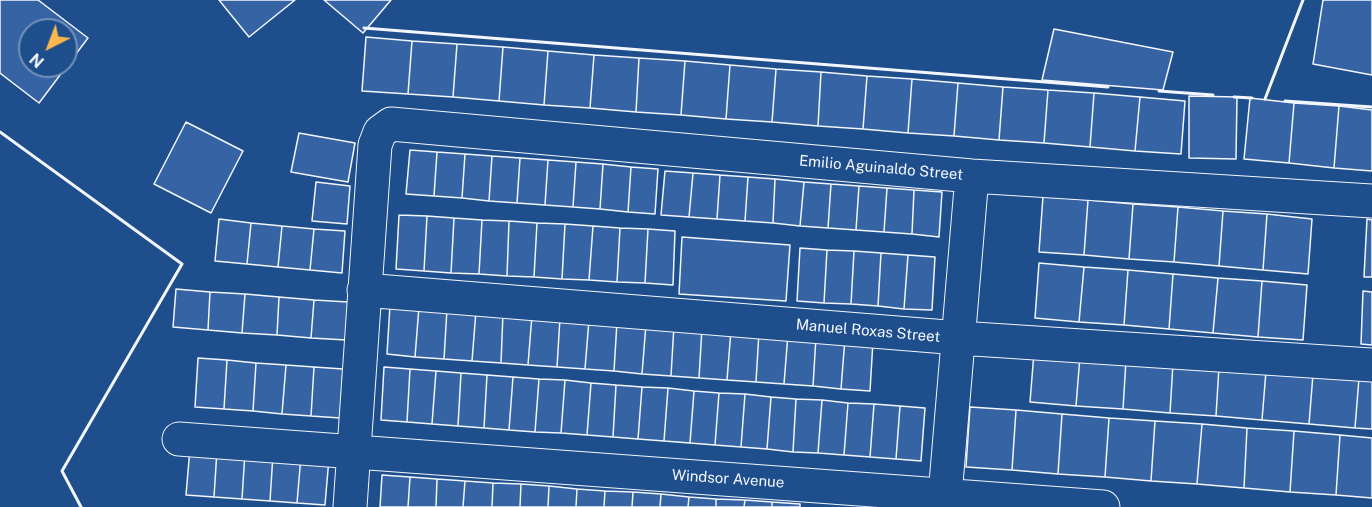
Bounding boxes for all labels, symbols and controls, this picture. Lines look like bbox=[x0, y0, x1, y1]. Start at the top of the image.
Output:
north arrow bbox=[18, 18, 78, 78]
text: N bbox=[26, 49, 48, 72]
street label: Emilio Aguinaldo Street bbox=[798, 152, 964, 184]
street label: Manuel Roxas Street bbox=[795, 316, 941, 346]
street label: Windsor Avenue bbox=[671, 466, 785, 492]

